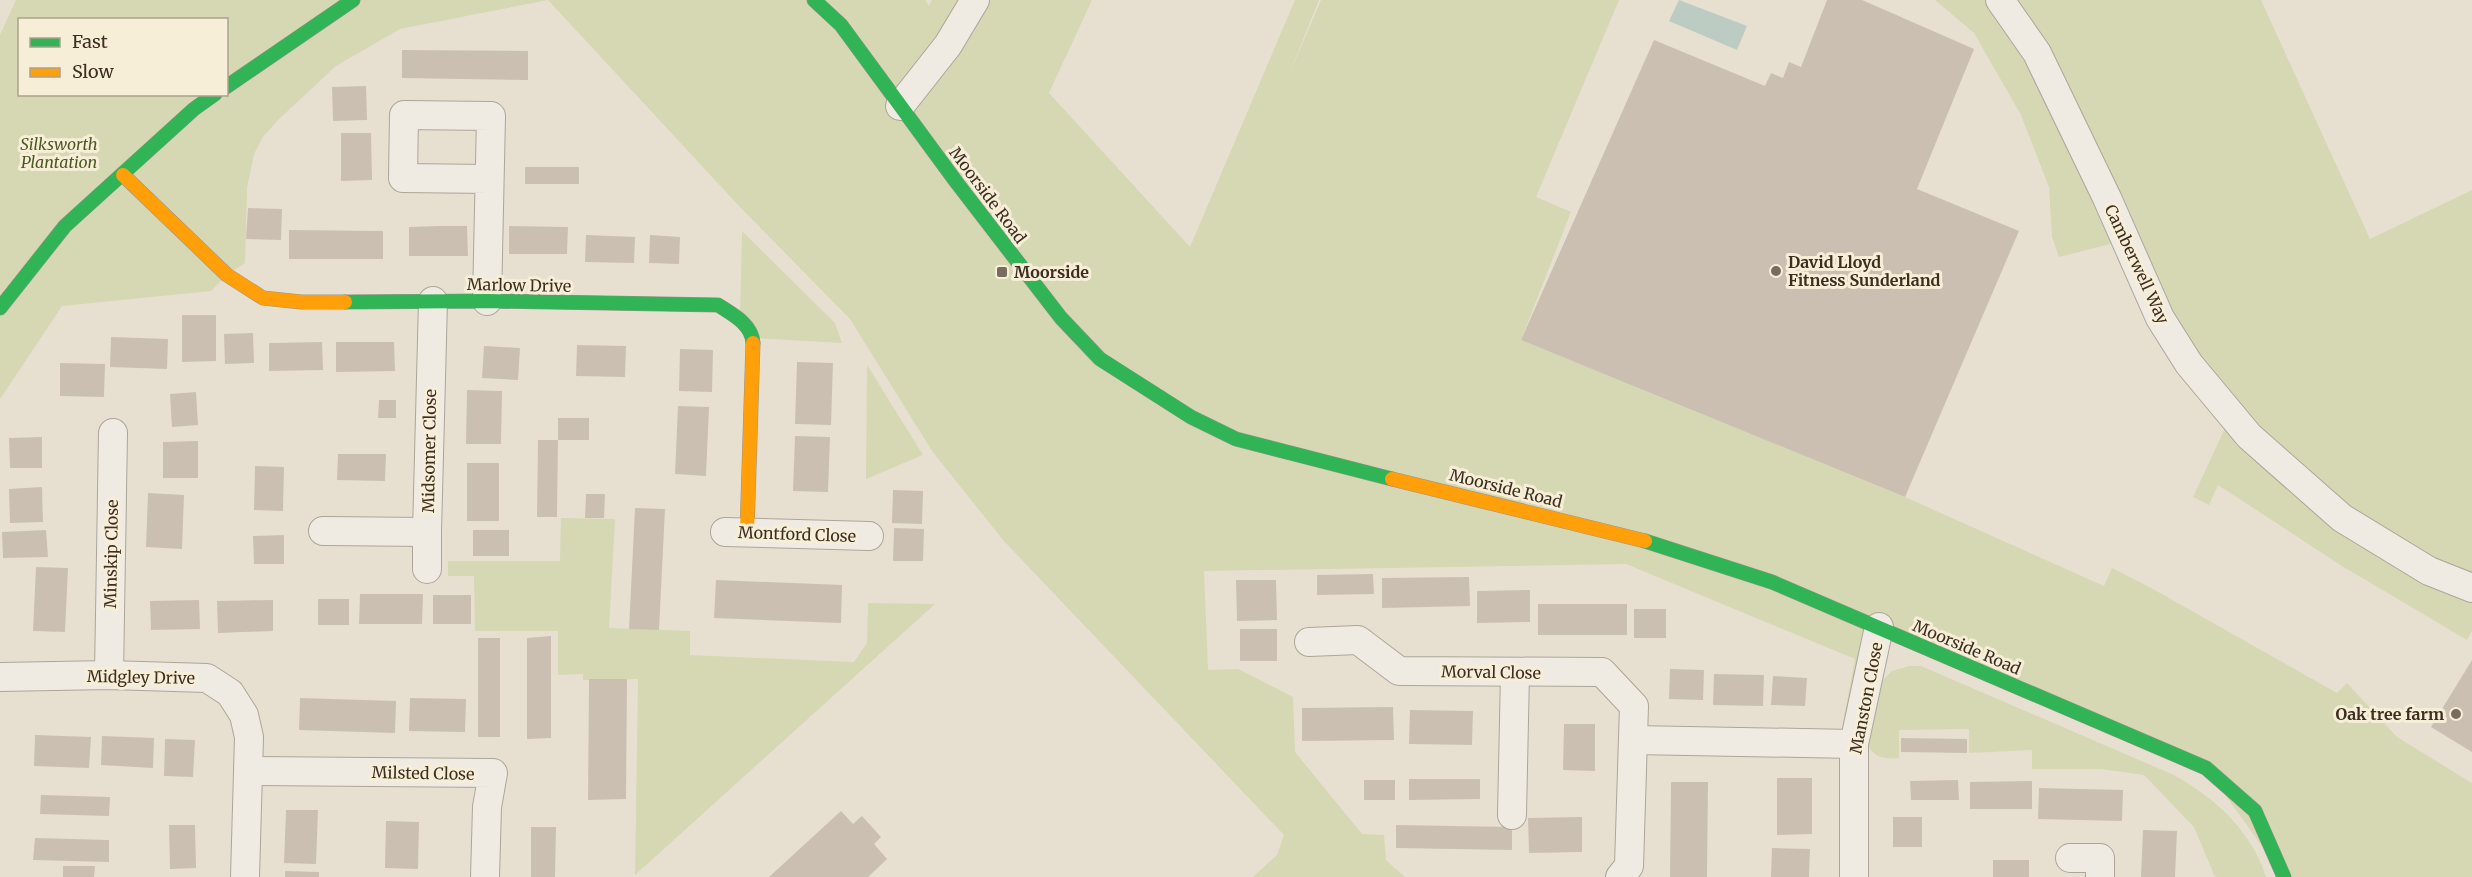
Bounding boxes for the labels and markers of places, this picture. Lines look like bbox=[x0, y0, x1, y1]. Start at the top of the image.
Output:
place label: David Lloyd Fitness Sunderland bbox=[1788, 252, 1941, 290]
place label: Moorside bbox=[1014, 262, 1089, 282]
marker: David Lloyd Fitness Sunderland bbox=[1769, 264, 1783, 278]
marker: Moorside bbox=[995, 265, 1009, 279]
place label: Oak tree farm bbox=[2336, 704, 2444, 724]
marker: Oak tree farm bbox=[2449, 707, 2463, 721]

